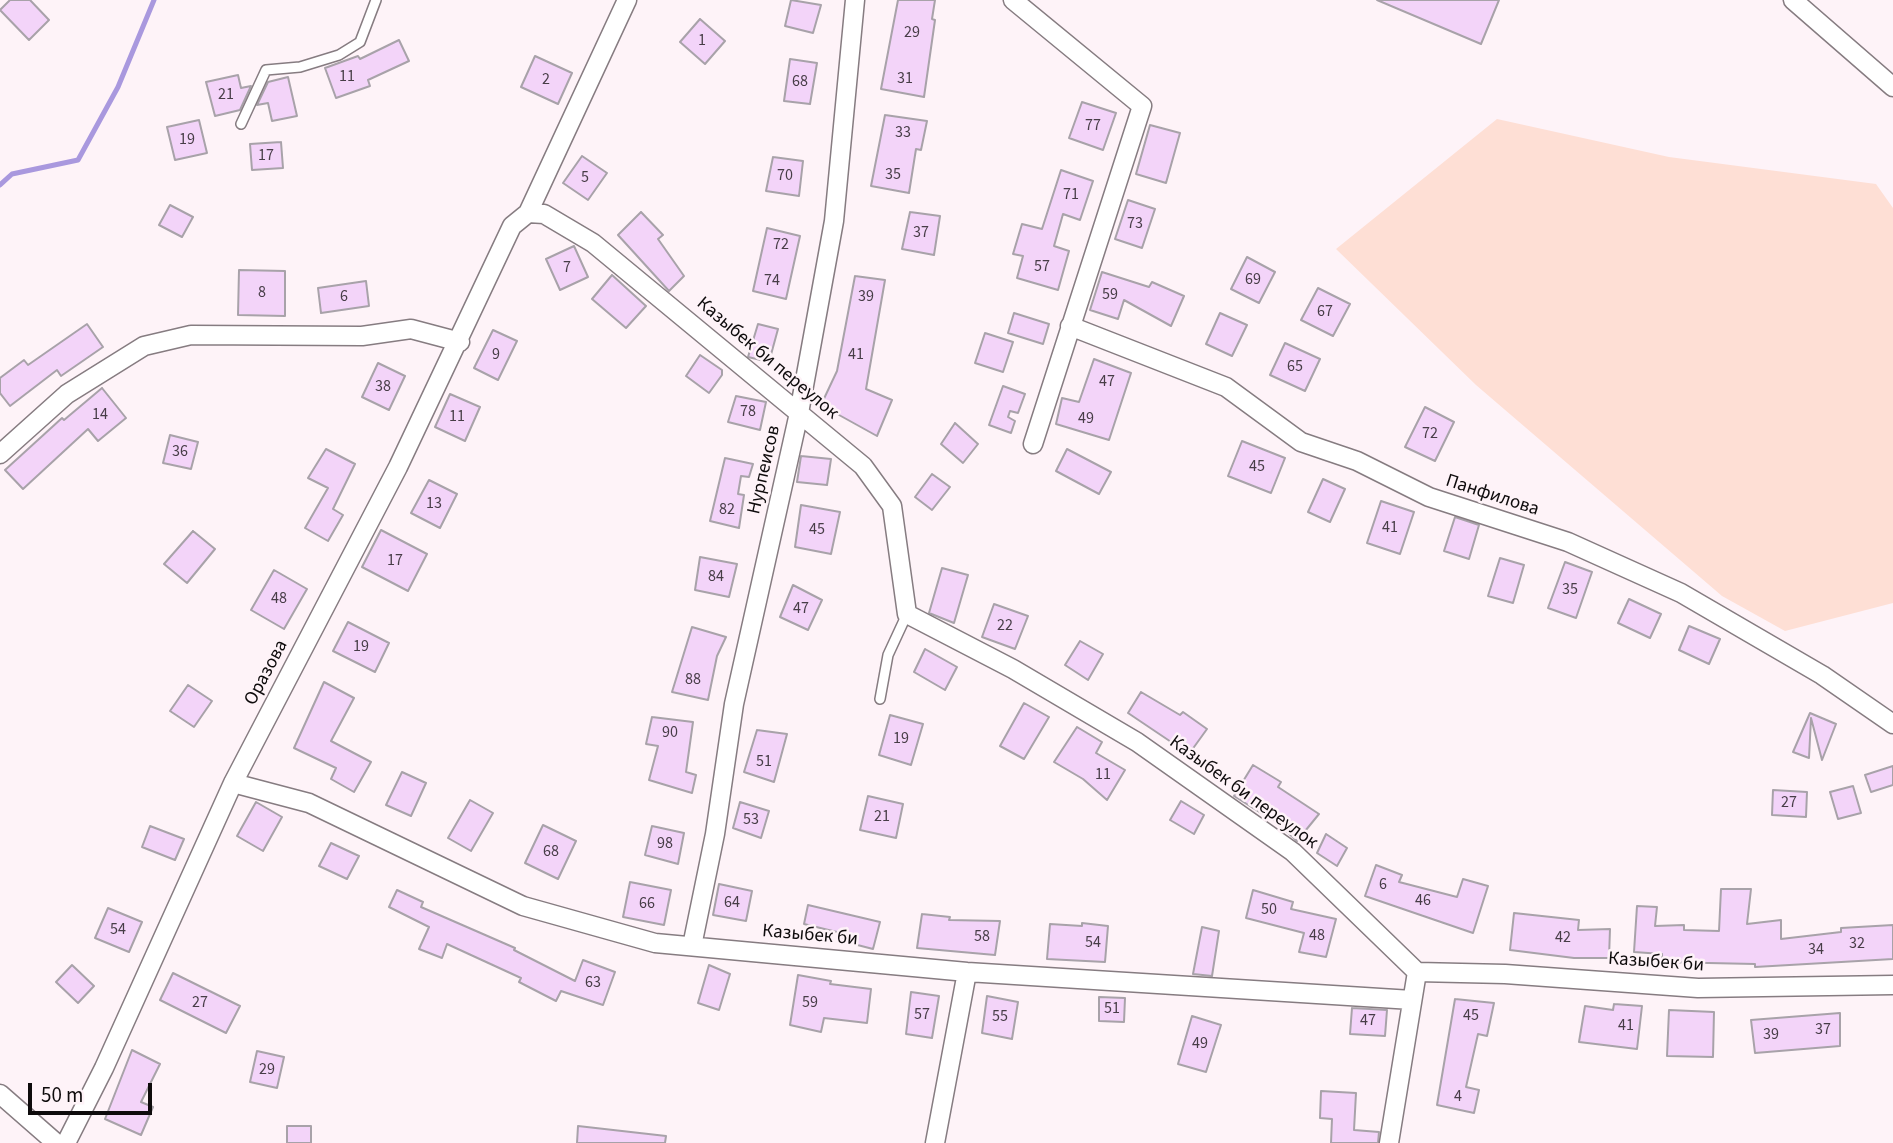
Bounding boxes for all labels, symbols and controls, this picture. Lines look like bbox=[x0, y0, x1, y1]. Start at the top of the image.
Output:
house number: 29 bbox=[904, 23, 920, 43]
house number: 1 bbox=[698, 31, 706, 51]
house number: 11 bbox=[339, 67, 355, 87]
house number: 31 bbox=[897, 69, 913, 89]
house number: 2 bbox=[542, 70, 550, 90]
house number: 68 bbox=[792, 72, 808, 92]
house number: 21 bbox=[218, 85, 234, 105]
house number: 77 bbox=[1085, 116, 1101, 136]
house number: 33 bbox=[895, 123, 911, 143]
house number: 19 bbox=[179, 130, 195, 150]
house number: 17 bbox=[258, 146, 274, 166]
house number: 35 bbox=[885, 165, 901, 185]
house number: 70 bbox=[777, 166, 793, 186]
house number: 5 bbox=[581, 168, 589, 188]
house number: 71 bbox=[1063, 185, 1079, 205]
house number: 73 bbox=[1127, 214, 1143, 234]
house number: 37 bbox=[913, 223, 929, 243]
house number: 72 bbox=[773, 235, 789, 255]
house number: 57 bbox=[1034, 257, 1050, 277]
house number: 7 bbox=[563, 258, 571, 278]
house number: 69 bbox=[1245, 270, 1261, 290]
house number: 74 bbox=[764, 271, 780, 291]
house number: 8 bbox=[258, 283, 266, 303]
house number: 59 bbox=[1102, 285, 1118, 305]
house number: 6 bbox=[340, 287, 348, 307]
house number: 39 bbox=[858, 287, 874, 307]
street label: Казыбек би переулок bbox=[691, 293, 843, 425]
house number: 67 bbox=[1317, 302, 1333, 322]
house number: 9 bbox=[492, 345, 500, 365]
house number: 41 bbox=[848, 345, 864, 365]
house number: 65 bbox=[1287, 357, 1303, 377]
house number: 47 bbox=[1099, 372, 1115, 392]
house number: 38 bbox=[375, 377, 391, 397]
house number: 78 bbox=[740, 402, 756, 422]
house number: 14 bbox=[92, 405, 108, 425]
house number: 11 bbox=[449, 407, 465, 427]
house number: 49 bbox=[1078, 409, 1094, 429]
street label: Нурпеисов bbox=[744, 423, 786, 517]
house number: 72 bbox=[1422, 424, 1438, 444]
house number: 36 bbox=[172, 442, 188, 462]
house number: 45 bbox=[1249, 457, 1265, 477]
street label: Панфилова bbox=[1442, 470, 1542, 522]
house number: 13 bbox=[426, 494, 442, 514]
house number: 82 bbox=[719, 500, 735, 520]
house number: 41 bbox=[1382, 518, 1398, 538]
house number: 45 bbox=[809, 520, 825, 540]
house number: 17 bbox=[387, 551, 403, 571]
house number: 84 bbox=[708, 567, 724, 587]
house number: 35 bbox=[1562, 580, 1578, 600]
house number: 48 bbox=[271, 589, 287, 609]
house number: 47 bbox=[793, 599, 809, 619]
house number: 22 bbox=[997, 616, 1013, 636]
street label: Оразова bbox=[240, 636, 294, 710]
house number: 19 bbox=[353, 637, 369, 657]
house number: 88 bbox=[685, 670, 701, 690]
house number: 90 bbox=[662, 723, 678, 743]
house number: 19 bbox=[893, 729, 909, 749]
street label: Казыбек би переулок bbox=[1164, 731, 1322, 855]
house number: 51 bbox=[756, 752, 772, 772]
house number: 11 bbox=[1095, 765, 1111, 785]
house number: 27 bbox=[1781, 793, 1797, 813]
house number: 21 bbox=[874, 807, 890, 827]
house number: 53 bbox=[743, 810, 759, 830]
house number: 98 bbox=[657, 834, 673, 854]
house number: 68 bbox=[543, 842, 559, 862]
house number: 6 bbox=[1379, 875, 1387, 895]
house number: 46 bbox=[1415, 891, 1431, 911]
house number: 64 bbox=[724, 893, 740, 913]
house number: 66 bbox=[639, 894, 655, 914]
house number: 50 bbox=[1261, 900, 1277, 920]
house number: 54 bbox=[110, 920, 126, 940]
street label: Казыбек би bbox=[761, 920, 859, 952]
house number: 48 bbox=[1309, 926, 1325, 946]
house number: 58 bbox=[974, 927, 990, 947]
house number: 42 bbox=[1555, 928, 1571, 948]
house number: 54 bbox=[1085, 933, 1101, 953]
house number: 32 bbox=[1849, 934, 1865, 954]
house number: 34 bbox=[1808, 940, 1824, 960]
street label: Казыбек би bbox=[1607, 948, 1705, 978]
house number: 63 bbox=[585, 973, 601, 993]
house number: 27 bbox=[192, 993, 208, 1013]
house number: 59 bbox=[802, 993, 818, 1013]
house number: 51 bbox=[1104, 999, 1120, 1019]
house number: 57 bbox=[914, 1005, 930, 1025]
house number: 45 bbox=[1463, 1006, 1479, 1026]
house number: 55 bbox=[992, 1007, 1008, 1027]
house number: 47 bbox=[1360, 1011, 1376, 1031]
house number: 41 bbox=[1618, 1016, 1634, 1036]
house number: 37 bbox=[1815, 1020, 1831, 1040]
house number: 39 bbox=[1763, 1025, 1779, 1045]
house number: 49 bbox=[1192, 1034, 1208, 1054]
house number: 29 bbox=[259, 1060, 275, 1080]
scale bar bbox=[32, 1070, 156, 1114]
text: 50 m bbox=[41, 1080, 83, 1110]
house number: 4 bbox=[1454, 1087, 1462, 1107]

